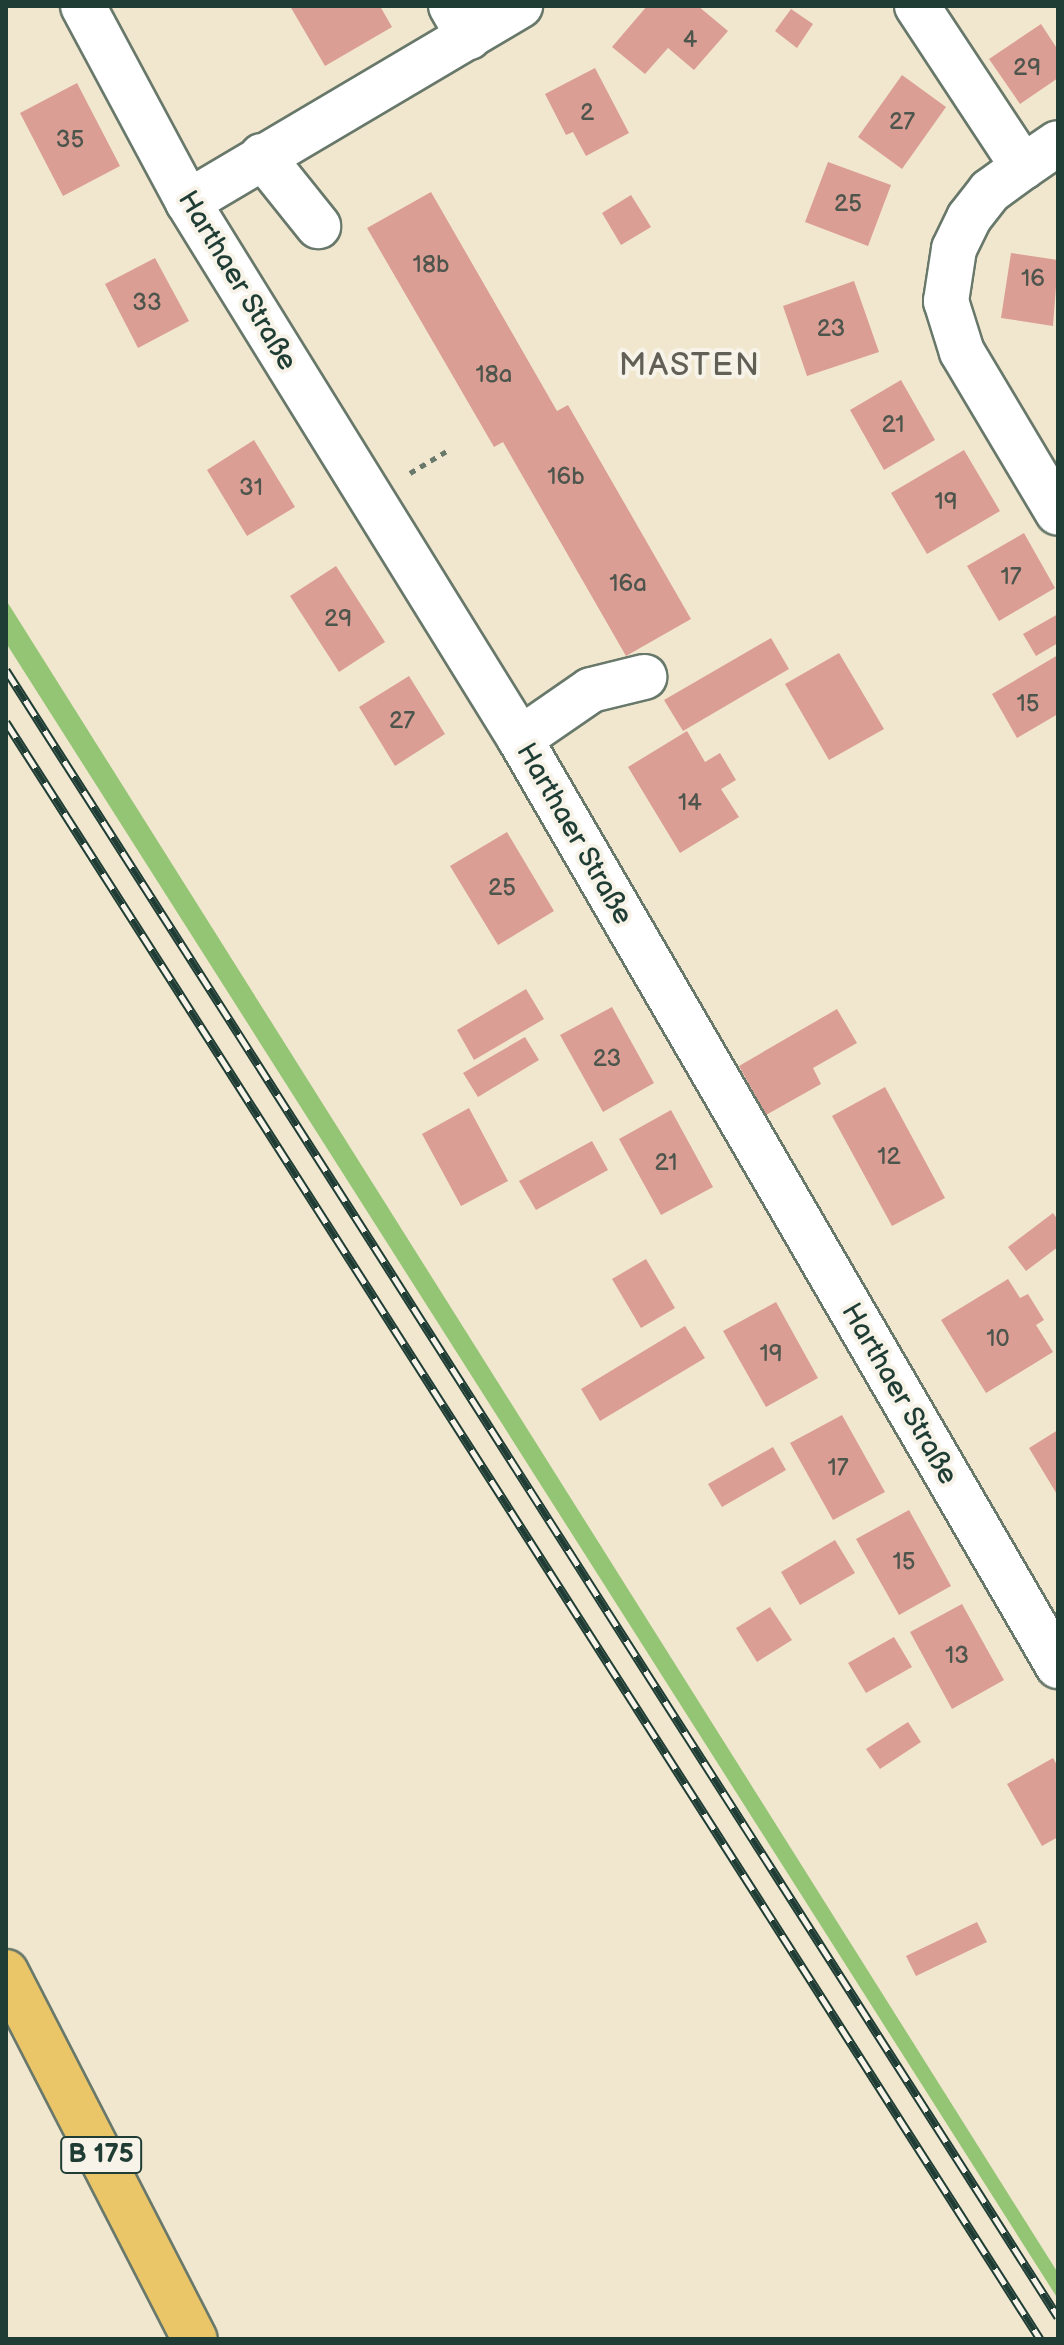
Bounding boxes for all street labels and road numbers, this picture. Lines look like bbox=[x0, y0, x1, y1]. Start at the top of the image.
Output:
street label: Harthaer Straße bbox=[170, 185, 304, 377]
street label: Harthaer Straße bbox=[508, 737, 640, 931]
street label: Harthaer Straße bbox=[833, 1297, 965, 1491]
road number: B 175 bbox=[59, 2133, 143, 2177]

